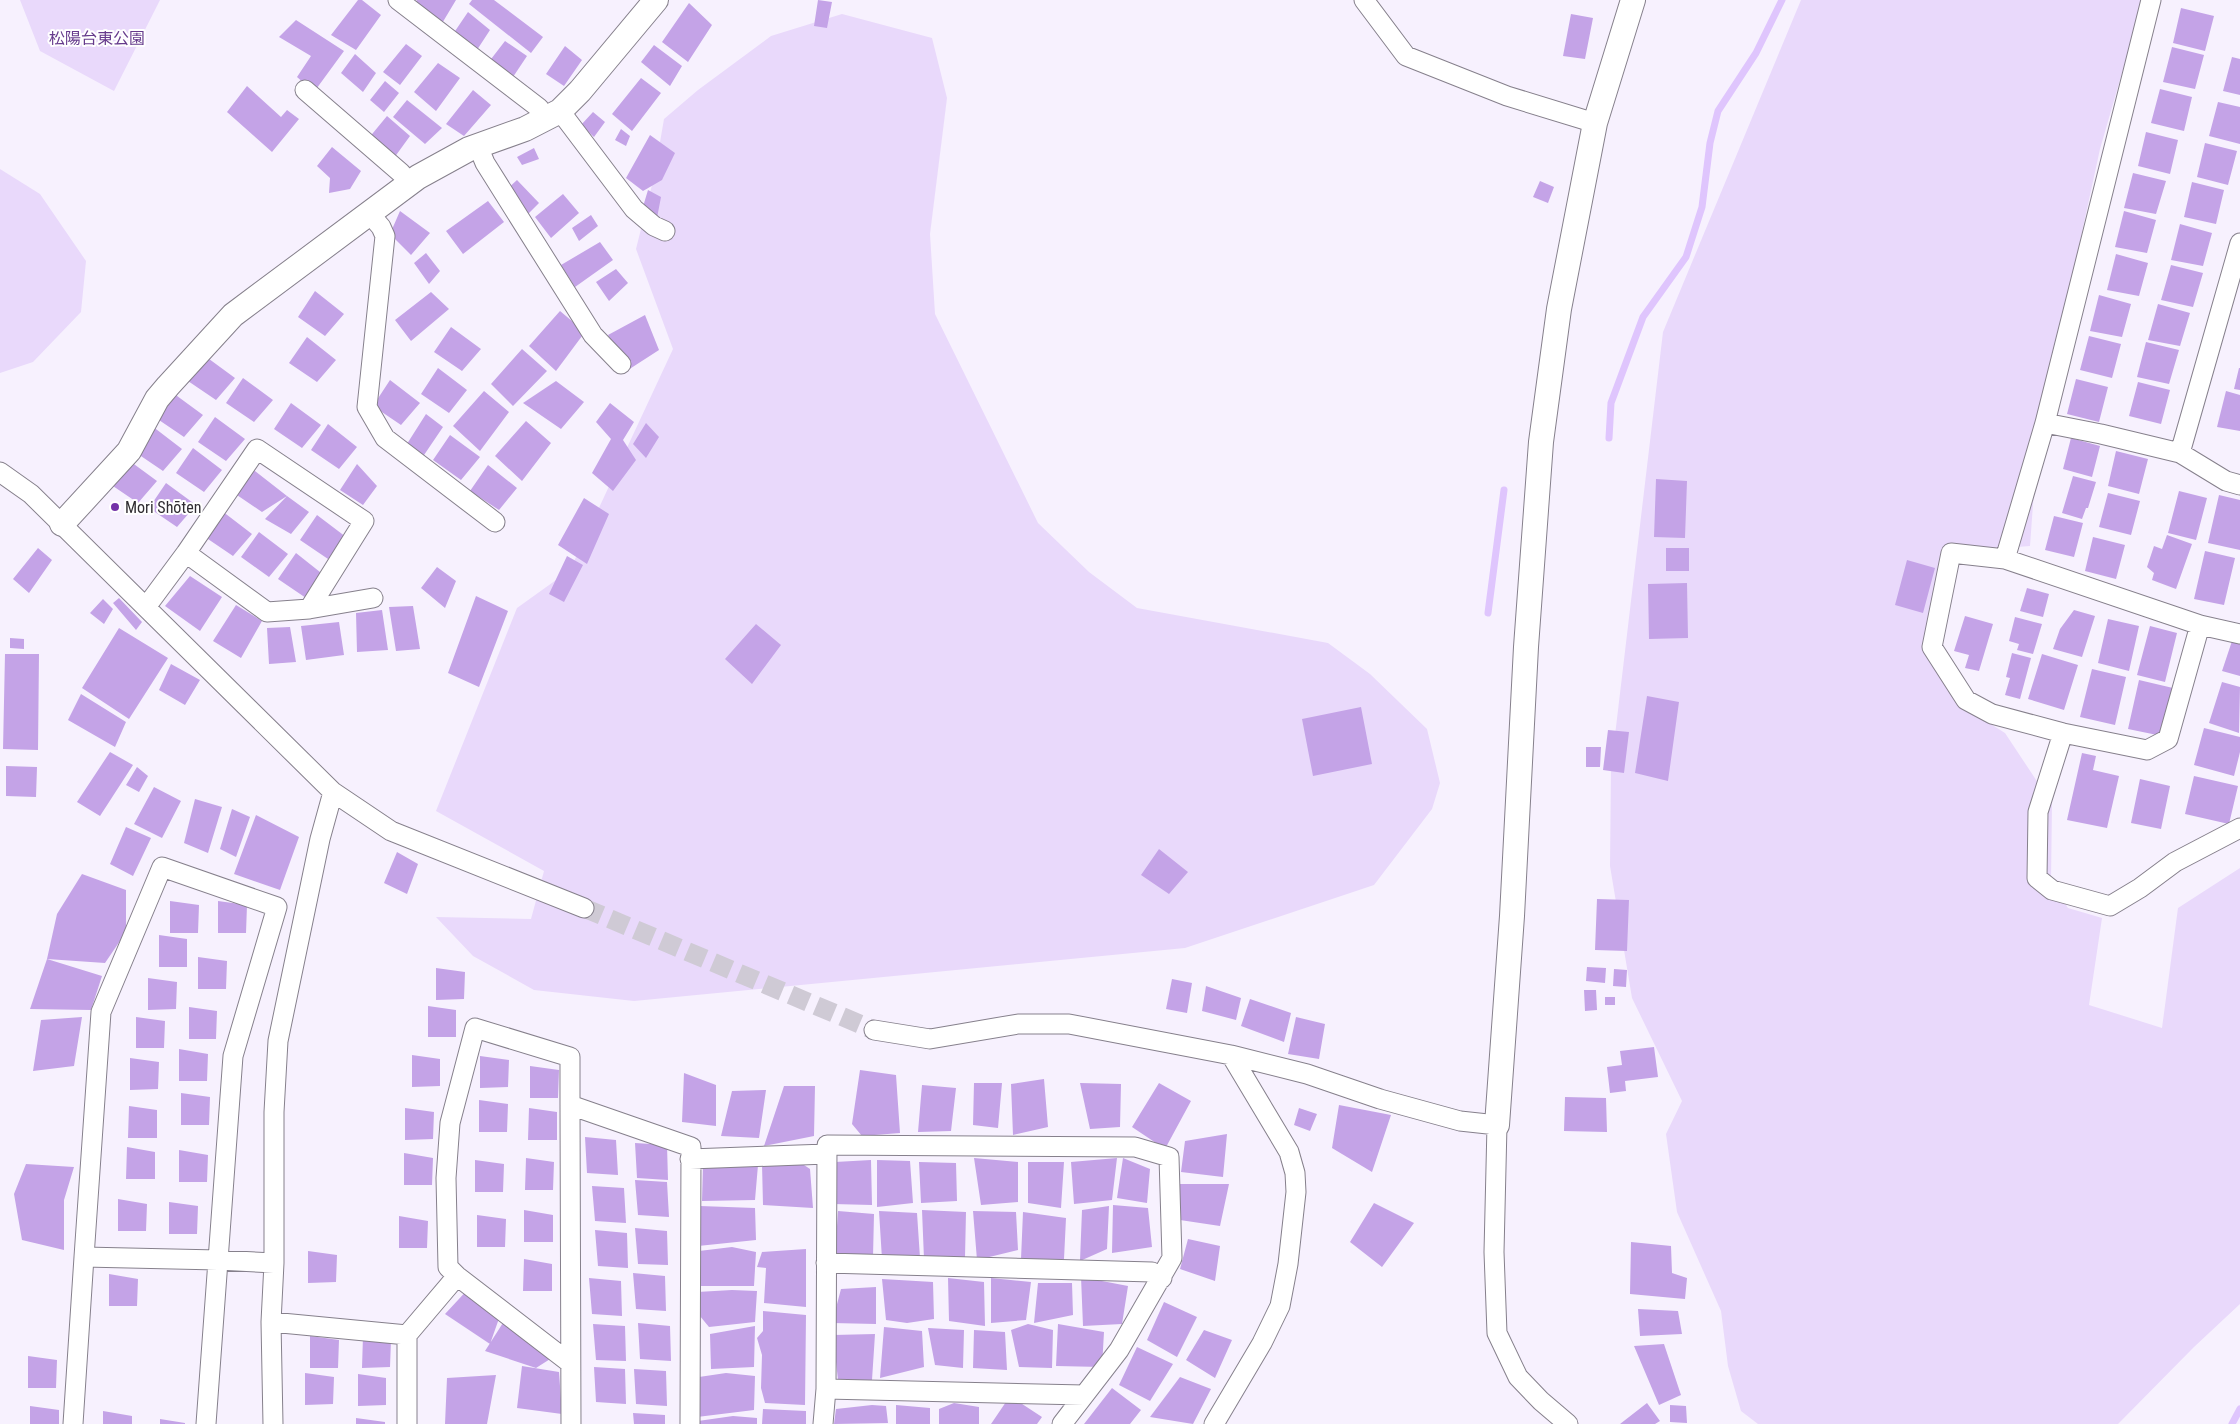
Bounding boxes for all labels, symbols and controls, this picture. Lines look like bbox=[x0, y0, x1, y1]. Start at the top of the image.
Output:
park label: 松陽台東公園 bbox=[49, 29, 145, 48]
place label: Mori Shōten bbox=[125, 498, 201, 517]
marker: Mori Shōten bbox=[109, 501, 121, 513]

